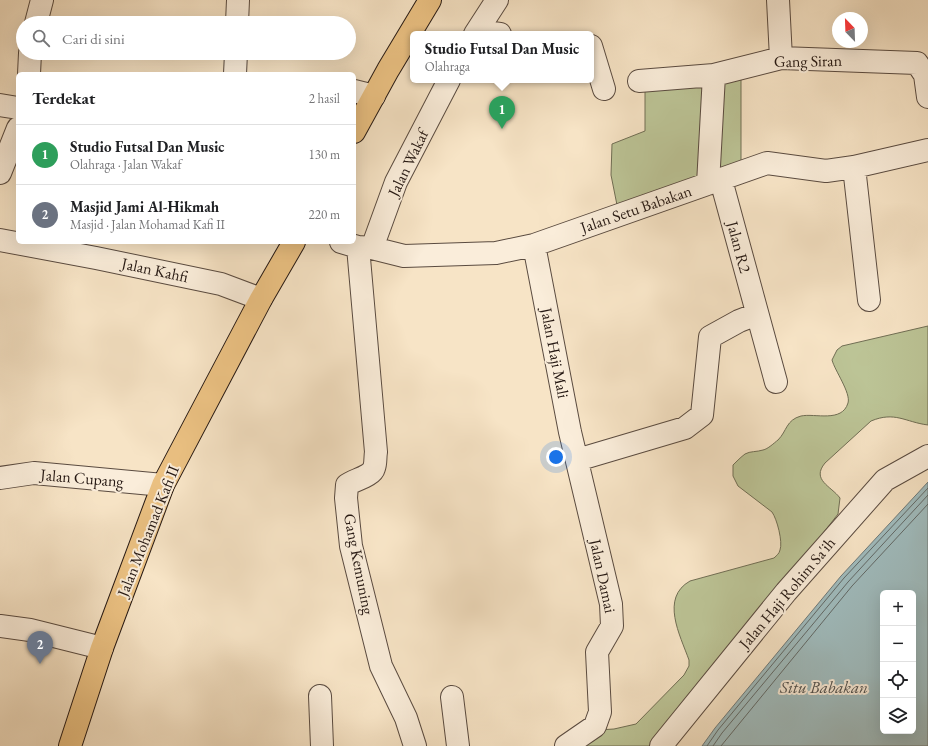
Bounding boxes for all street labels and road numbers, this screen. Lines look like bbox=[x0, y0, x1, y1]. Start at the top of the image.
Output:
street label: Gang Siran bbox=[774, 50, 843, 72]
street label: Jalan Wakaf bbox=[382, 124, 434, 202]
street label: Jalan Setu Babakan bbox=[576, 180, 695, 239]
street label: Jalan R2 bbox=[722, 217, 756, 276]
street label: Jalan Kahfi bbox=[118, 252, 190, 287]
street label: Jalan Haji Mali bbox=[536, 304, 574, 400]
street label: Jalan Mohamad Kafi II bbox=[111, 462, 184, 602]
street label: Jalan Cupang bbox=[38, 464, 125, 492]
street label: Gang Kemuning bbox=[339, 512, 379, 617]
street label: Jalan Haji Rohim Sa'ih bbox=[733, 533, 840, 655]
street label: Jalan Damai bbox=[585, 535, 621, 615]

